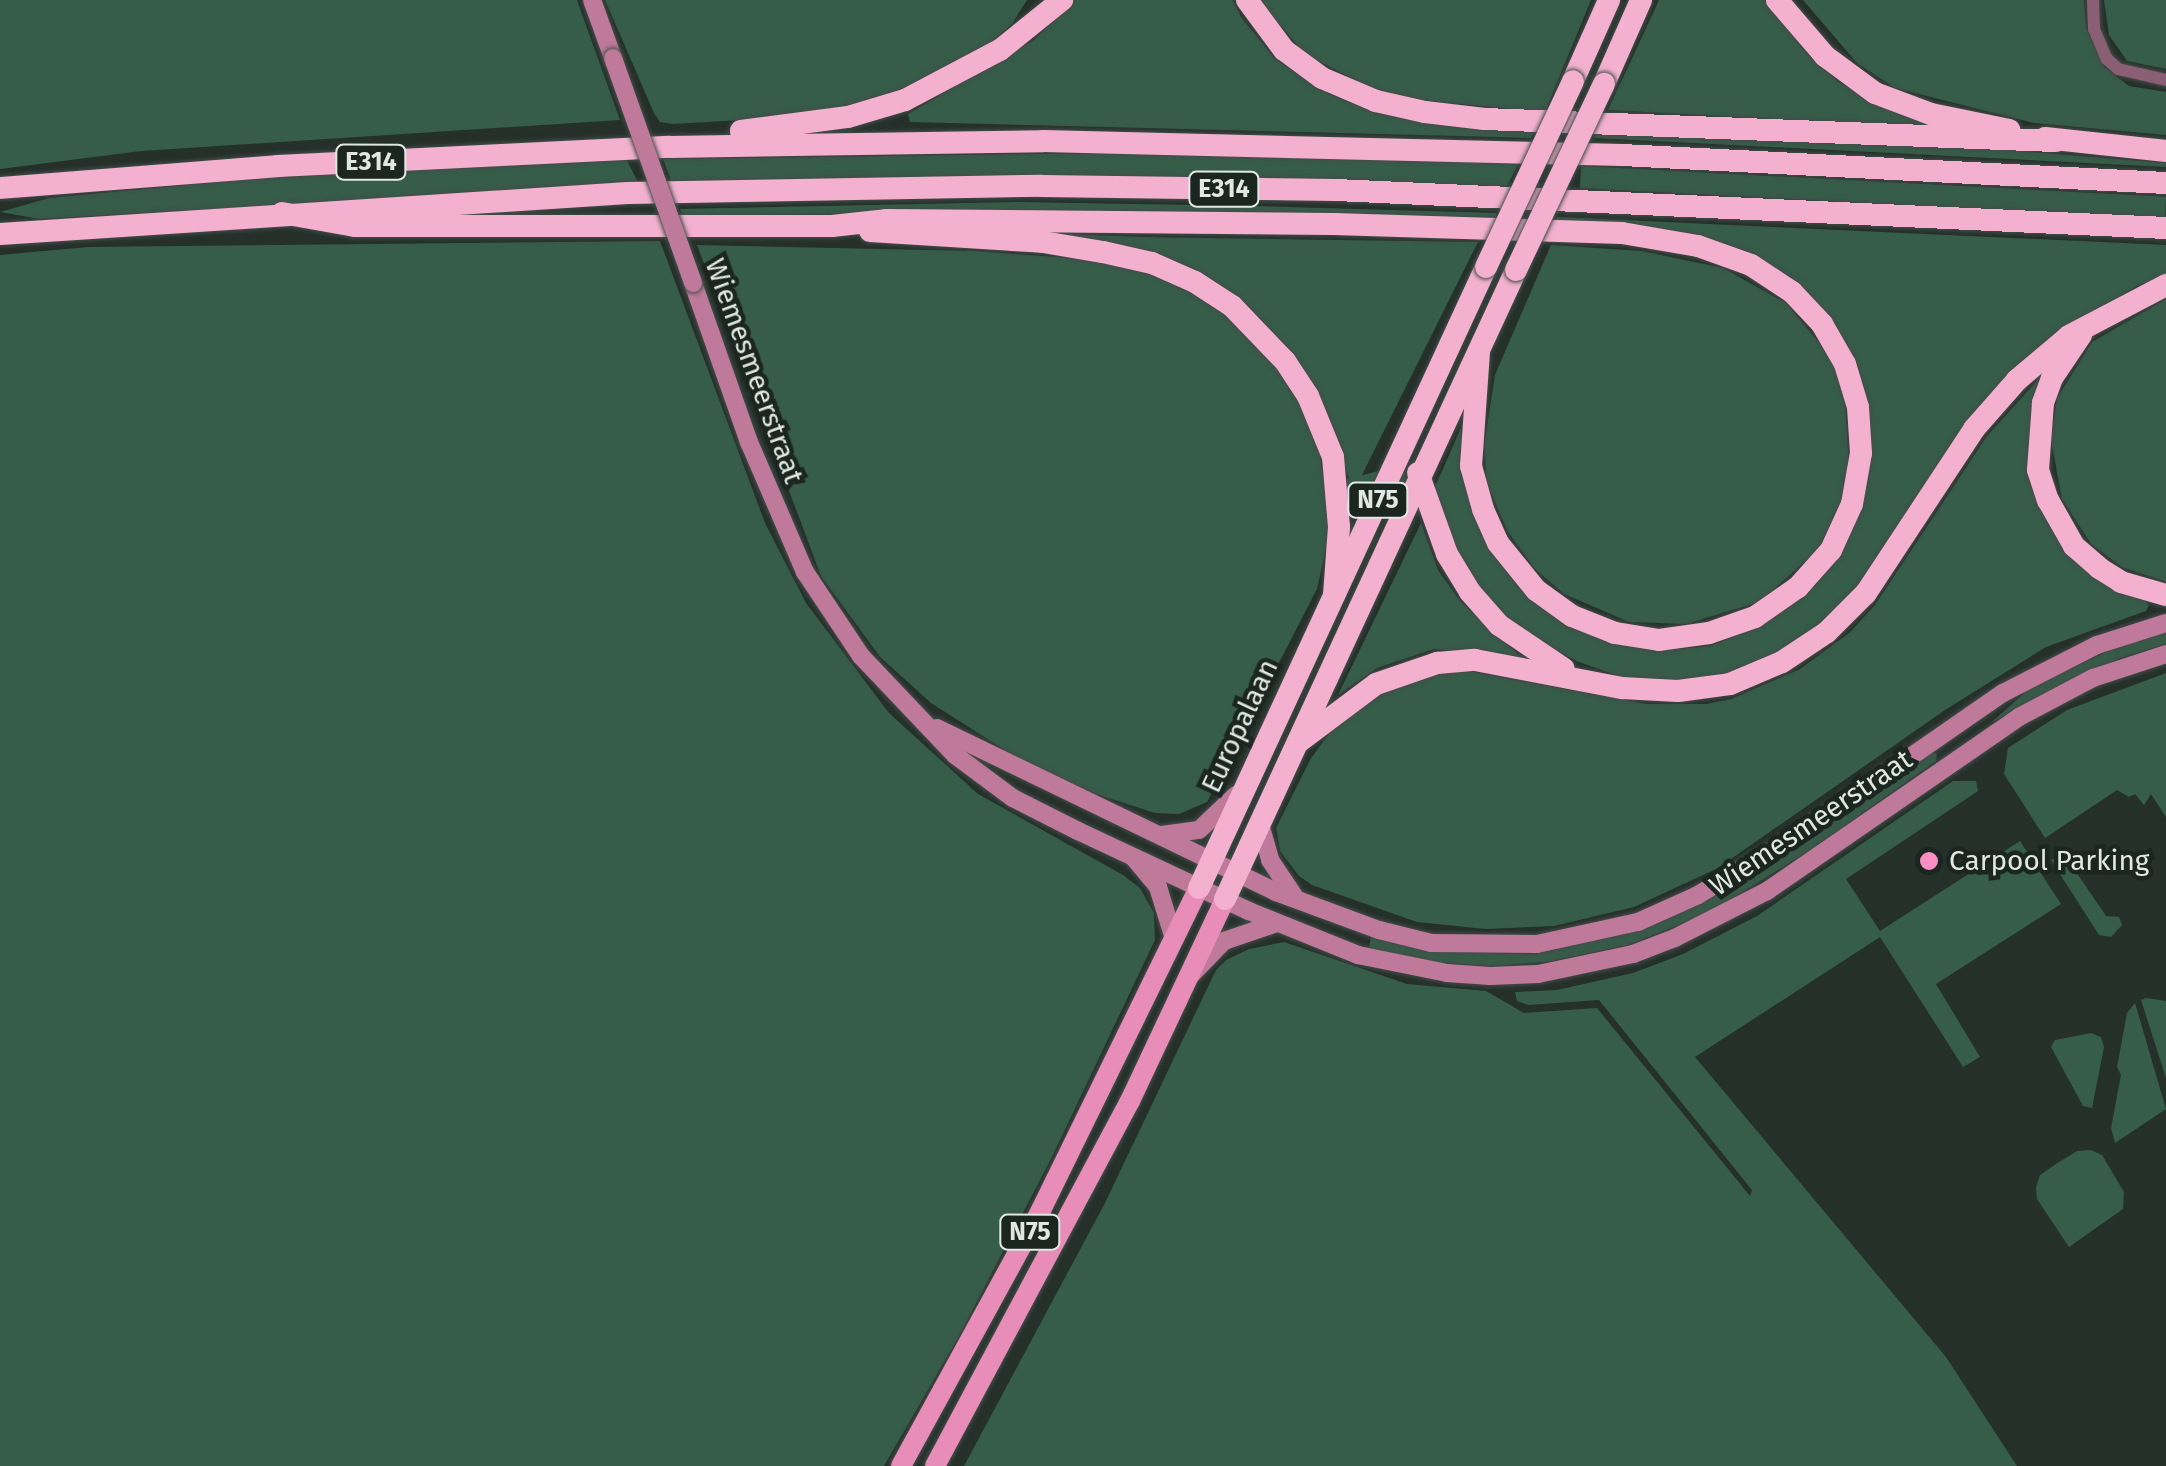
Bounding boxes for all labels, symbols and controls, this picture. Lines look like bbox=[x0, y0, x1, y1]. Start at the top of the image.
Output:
road number: E314 bbox=[334, 142, 408, 182]
road number: E314 bbox=[1186, 169, 1262, 209]
street label: Wiemesmeerstraat bbox=[698, 254, 810, 488]
road number: N75 bbox=[1346, 480, 1410, 520]
street label: Europalaan bbox=[1194, 654, 1286, 798]
street label: Wiemesmeerstraat bbox=[1703, 743, 1919, 903]
place label: Carpool Parking bbox=[1949, 844, 2149, 878]
marker: Carpool Parking bbox=[1918, 850, 1940, 872]
road number: N75 bbox=[998, 1212, 1062, 1252]

